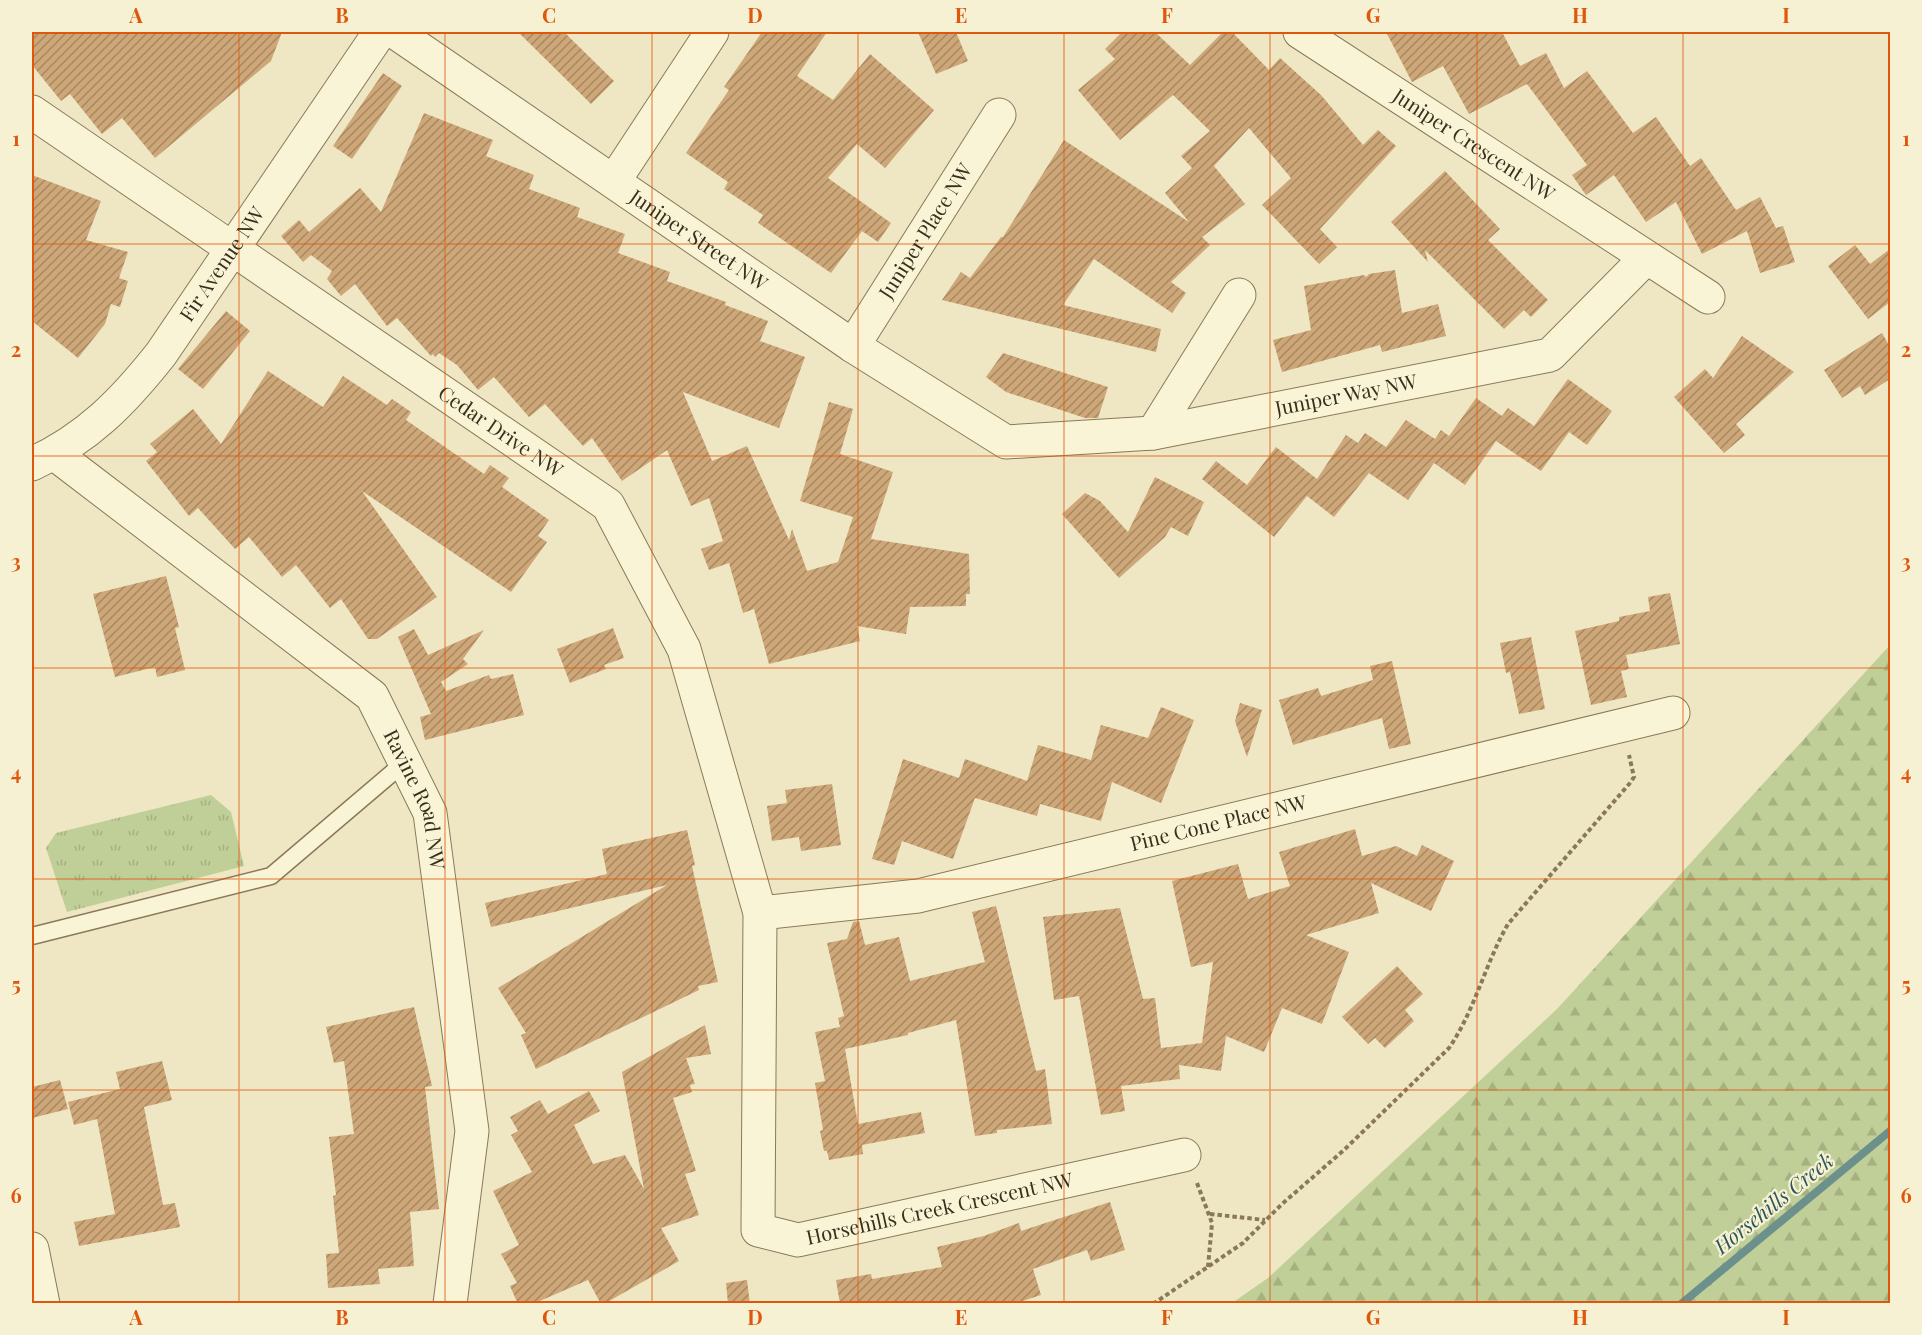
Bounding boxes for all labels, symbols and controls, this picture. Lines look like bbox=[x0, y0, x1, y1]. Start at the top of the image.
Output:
text: A bbox=[128, 1, 143, 28]
text: B bbox=[335, 1, 349, 28]
text: C bbox=[542, 1, 556, 28]
text: D bbox=[747, 1, 763, 28]
text: E bbox=[955, 1, 967, 28]
text: F bbox=[1161, 1, 1173, 28]
text: G bbox=[1366, 1, 1381, 28]
text: H bbox=[1572, 1, 1588, 28]
text: I bbox=[1782, 1, 1790, 28]
street label: Juniper Crescent NW bbox=[1387, 80, 1561, 207]
text: 1 bbox=[12, 124, 20, 151]
text: 1 bbox=[1902, 124, 1910, 151]
street label: Juniper Place NW bbox=[871, 157, 978, 304]
street label: Juniper Street NW bbox=[624, 181, 774, 296]
street label: Fir Avenue NW bbox=[172, 200, 270, 326]
text: 2 bbox=[11, 335, 21, 362]
text: 2 bbox=[1901, 335, 1911, 362]
street label: Juniper Way NW bbox=[1272, 366, 1420, 421]
street label: Cedar Drive NW bbox=[434, 378, 570, 483]
text: 3 bbox=[11, 547, 21, 574]
text: 3 bbox=[1901, 547, 1911, 574]
street label: Ravine Road NW bbox=[379, 724, 452, 872]
text: 4 bbox=[11, 758, 21, 785]
text: 4 bbox=[1901, 758, 1911, 785]
street label: Pine Cone Place NW bbox=[1127, 787, 1310, 856]
text: 5 bbox=[11, 970, 21, 997]
text: 5 bbox=[1901, 970, 1911, 997]
water label: Horsehills Creek bbox=[1706, 1146, 1838, 1260]
street label: Horsehills Creek Crescent NW bbox=[803, 1165, 1076, 1250]
text: 6 bbox=[10, 1181, 22, 1208]
text: 6 bbox=[1900, 1181, 1912, 1208]
text: A bbox=[128, 1303, 143, 1330]
text: B bbox=[335, 1303, 349, 1330]
text: C bbox=[542, 1303, 556, 1330]
text: D bbox=[747, 1303, 763, 1330]
text: E bbox=[955, 1303, 967, 1330]
text: F bbox=[1161, 1303, 1173, 1330]
text: G bbox=[1366, 1303, 1381, 1330]
text: H bbox=[1572, 1303, 1588, 1330]
text: I bbox=[1782, 1303, 1790, 1330]

